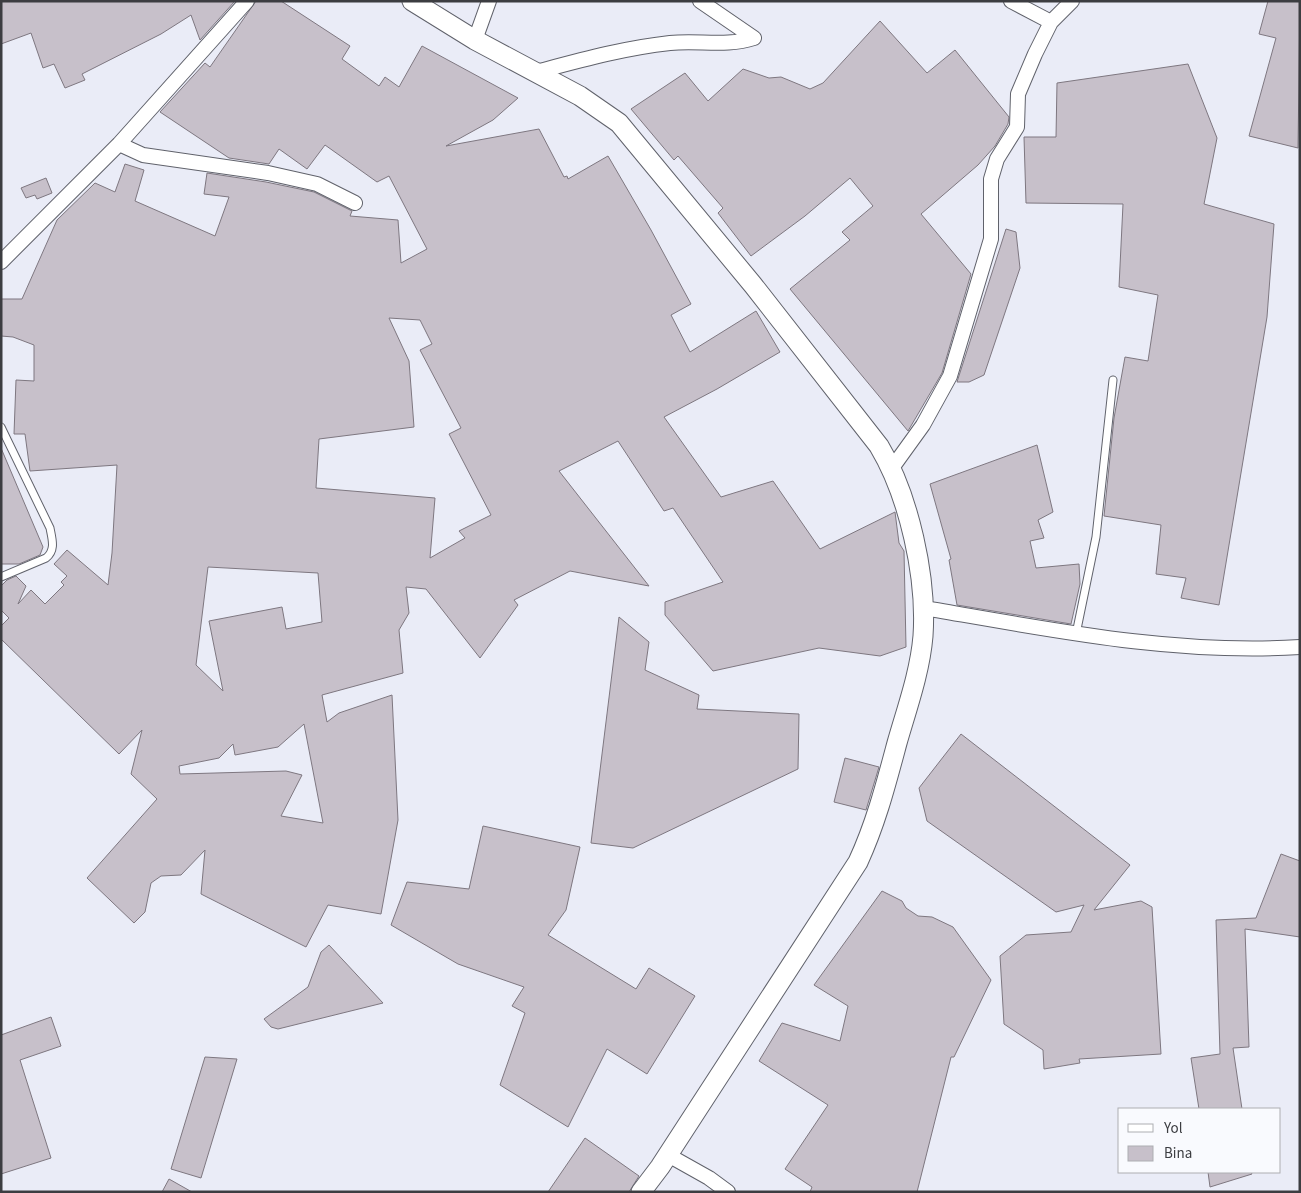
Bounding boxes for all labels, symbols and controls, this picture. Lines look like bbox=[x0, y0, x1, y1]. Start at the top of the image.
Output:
legend bbox=[1118, 1108, 1281, 1173]
text: Yol bbox=[1163, 1118, 1183, 1139]
text: Bina bbox=[1164, 1143, 1192, 1164]

